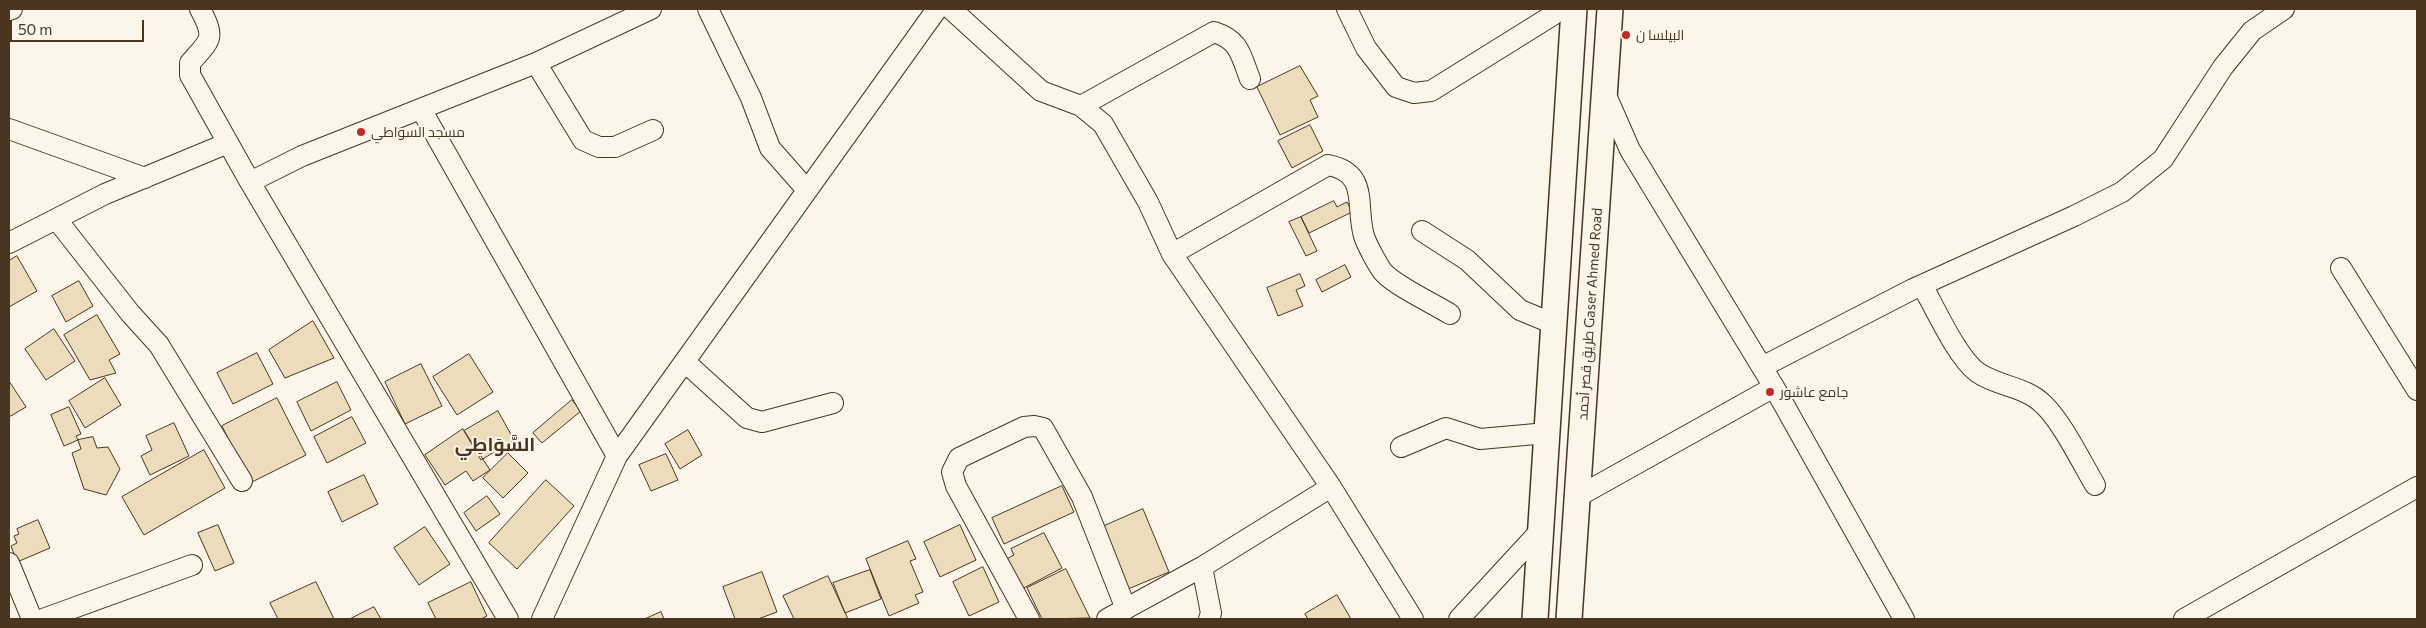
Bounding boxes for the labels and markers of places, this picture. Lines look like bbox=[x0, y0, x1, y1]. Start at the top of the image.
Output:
place label: البيلسا ن bbox=[1636, 27, 1684, 43]
marker: البيلسا ن bbox=[1620, 29, 1632, 41]
place label: مسجد السواطي bbox=[371, 124, 465, 140]
marker: مسجد السواطي bbox=[355, 126, 367, 138]
place label: جامع عاشور bbox=[1780, 384, 1848, 400]
marker: جامع عاشور bbox=[1764, 386, 1776, 398]

